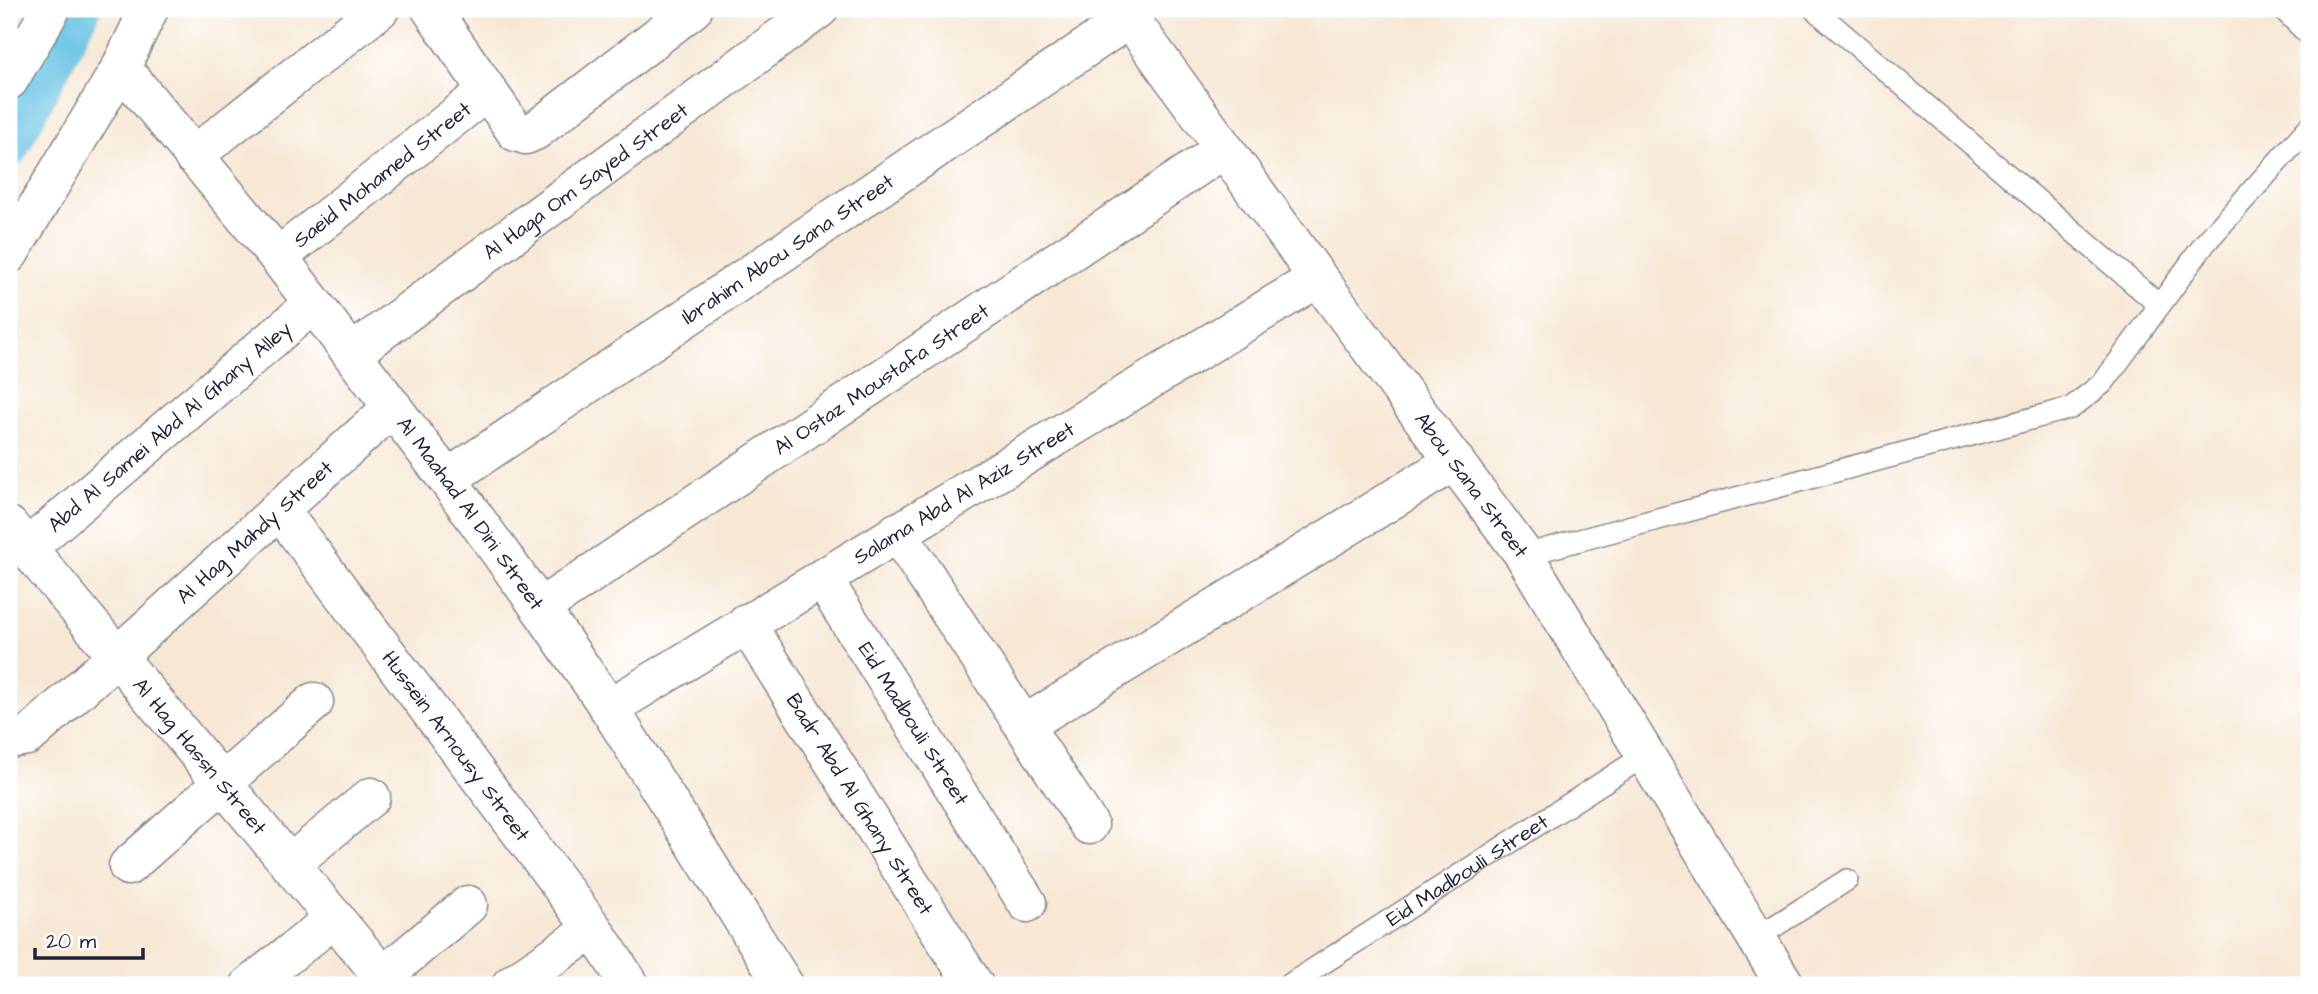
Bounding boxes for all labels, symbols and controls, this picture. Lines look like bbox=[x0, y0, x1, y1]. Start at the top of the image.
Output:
street label: Saeid Mohamed Street bbox=[287, 94, 478, 254]
street label: Al Haga Om Sayed Street bbox=[477, 95, 695, 266]
street label: Ibrahim Abou Sana Street bbox=[676, 167, 900, 331]
street label: Al Ostaz Moustafa Street bbox=[768, 296, 995, 462]
street label: Abd Al Samei Abd Al Ghany Alley bbox=[41, 314, 299, 539]
street label: Abou Sana Street bbox=[1408, 406, 1536, 564]
street label: Al Maahad Al Dini Street bbox=[390, 410, 552, 616]
street label: Salama Abd Al Aziz Street bbox=[848, 414, 1080, 571]
street label: Al Hag Mahdy Street bbox=[170, 453, 340, 610]
street label: Eid Madbouli Street bbox=[851, 636, 976, 811]
street label: Hussein Arnousy Street bbox=[375, 645, 537, 848]
street label: Al Hag Hassn Street bbox=[126, 671, 274, 841]
street label: Badr Abd Al Ghany Street bbox=[779, 688, 941, 921]
street label: Eid Madbouli Street bbox=[1380, 807, 1554, 933]
scale bar bbox=[35, 917, 144, 961]
text: 20 m bbox=[46, 927, 97, 956]

